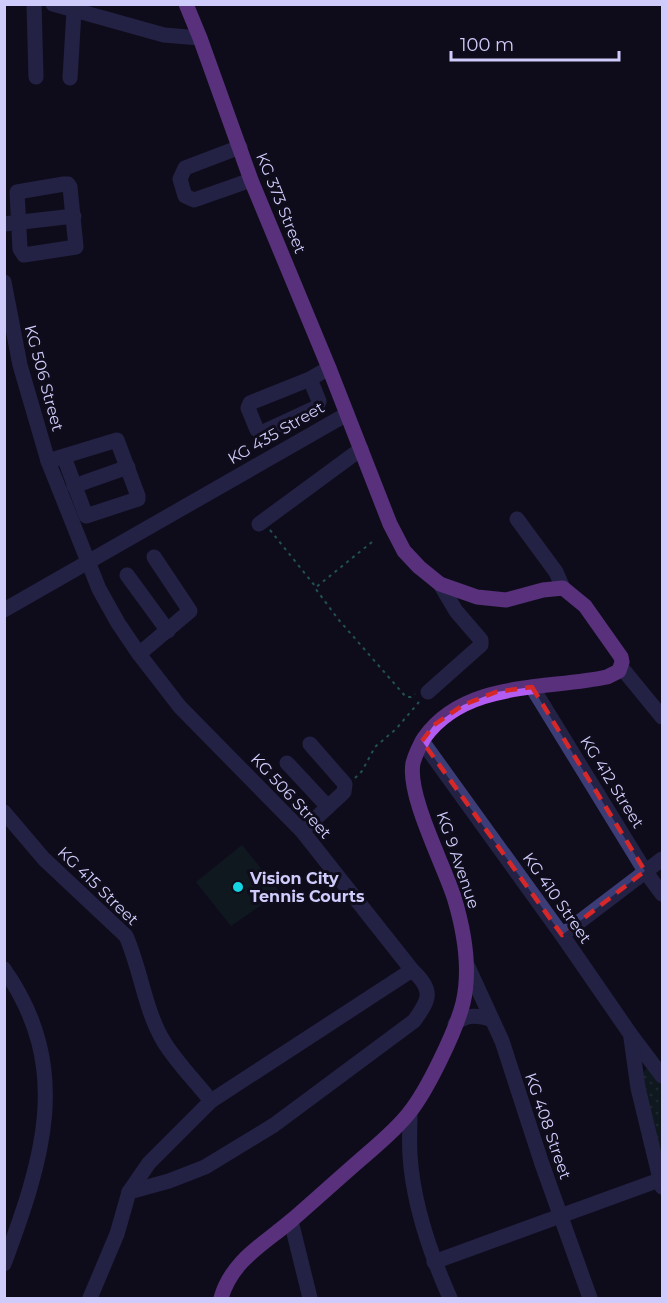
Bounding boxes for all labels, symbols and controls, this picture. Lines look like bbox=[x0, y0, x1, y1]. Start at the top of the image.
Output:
scale bar bbox=[451, 24, 619, 62]
text: 100 m bbox=[460, 34, 514, 56]
street label: KG 373 Street bbox=[252, 150, 310, 257]
street label: KG 506 Street bbox=[21, 323, 67, 434]
street label: KG 435 Street bbox=[224, 397, 328, 468]
street label: KG 412 Street bbox=[576, 732, 648, 832]
street label: KG 506 Street bbox=[247, 750, 336, 843]
street label: KG 9 Avenue bbox=[432, 809, 484, 911]
street label: KG 415 Street bbox=[54, 843, 143, 930]
street label: KG 410 Street bbox=[519, 849, 596, 947]
place label: Vision City Tennis Courts bbox=[249, 869, 365, 906]
marker: Vision City Tennis Courts bbox=[231, 880, 245, 894]
street label: KG 408 Street bbox=[521, 1070, 575, 1182]

